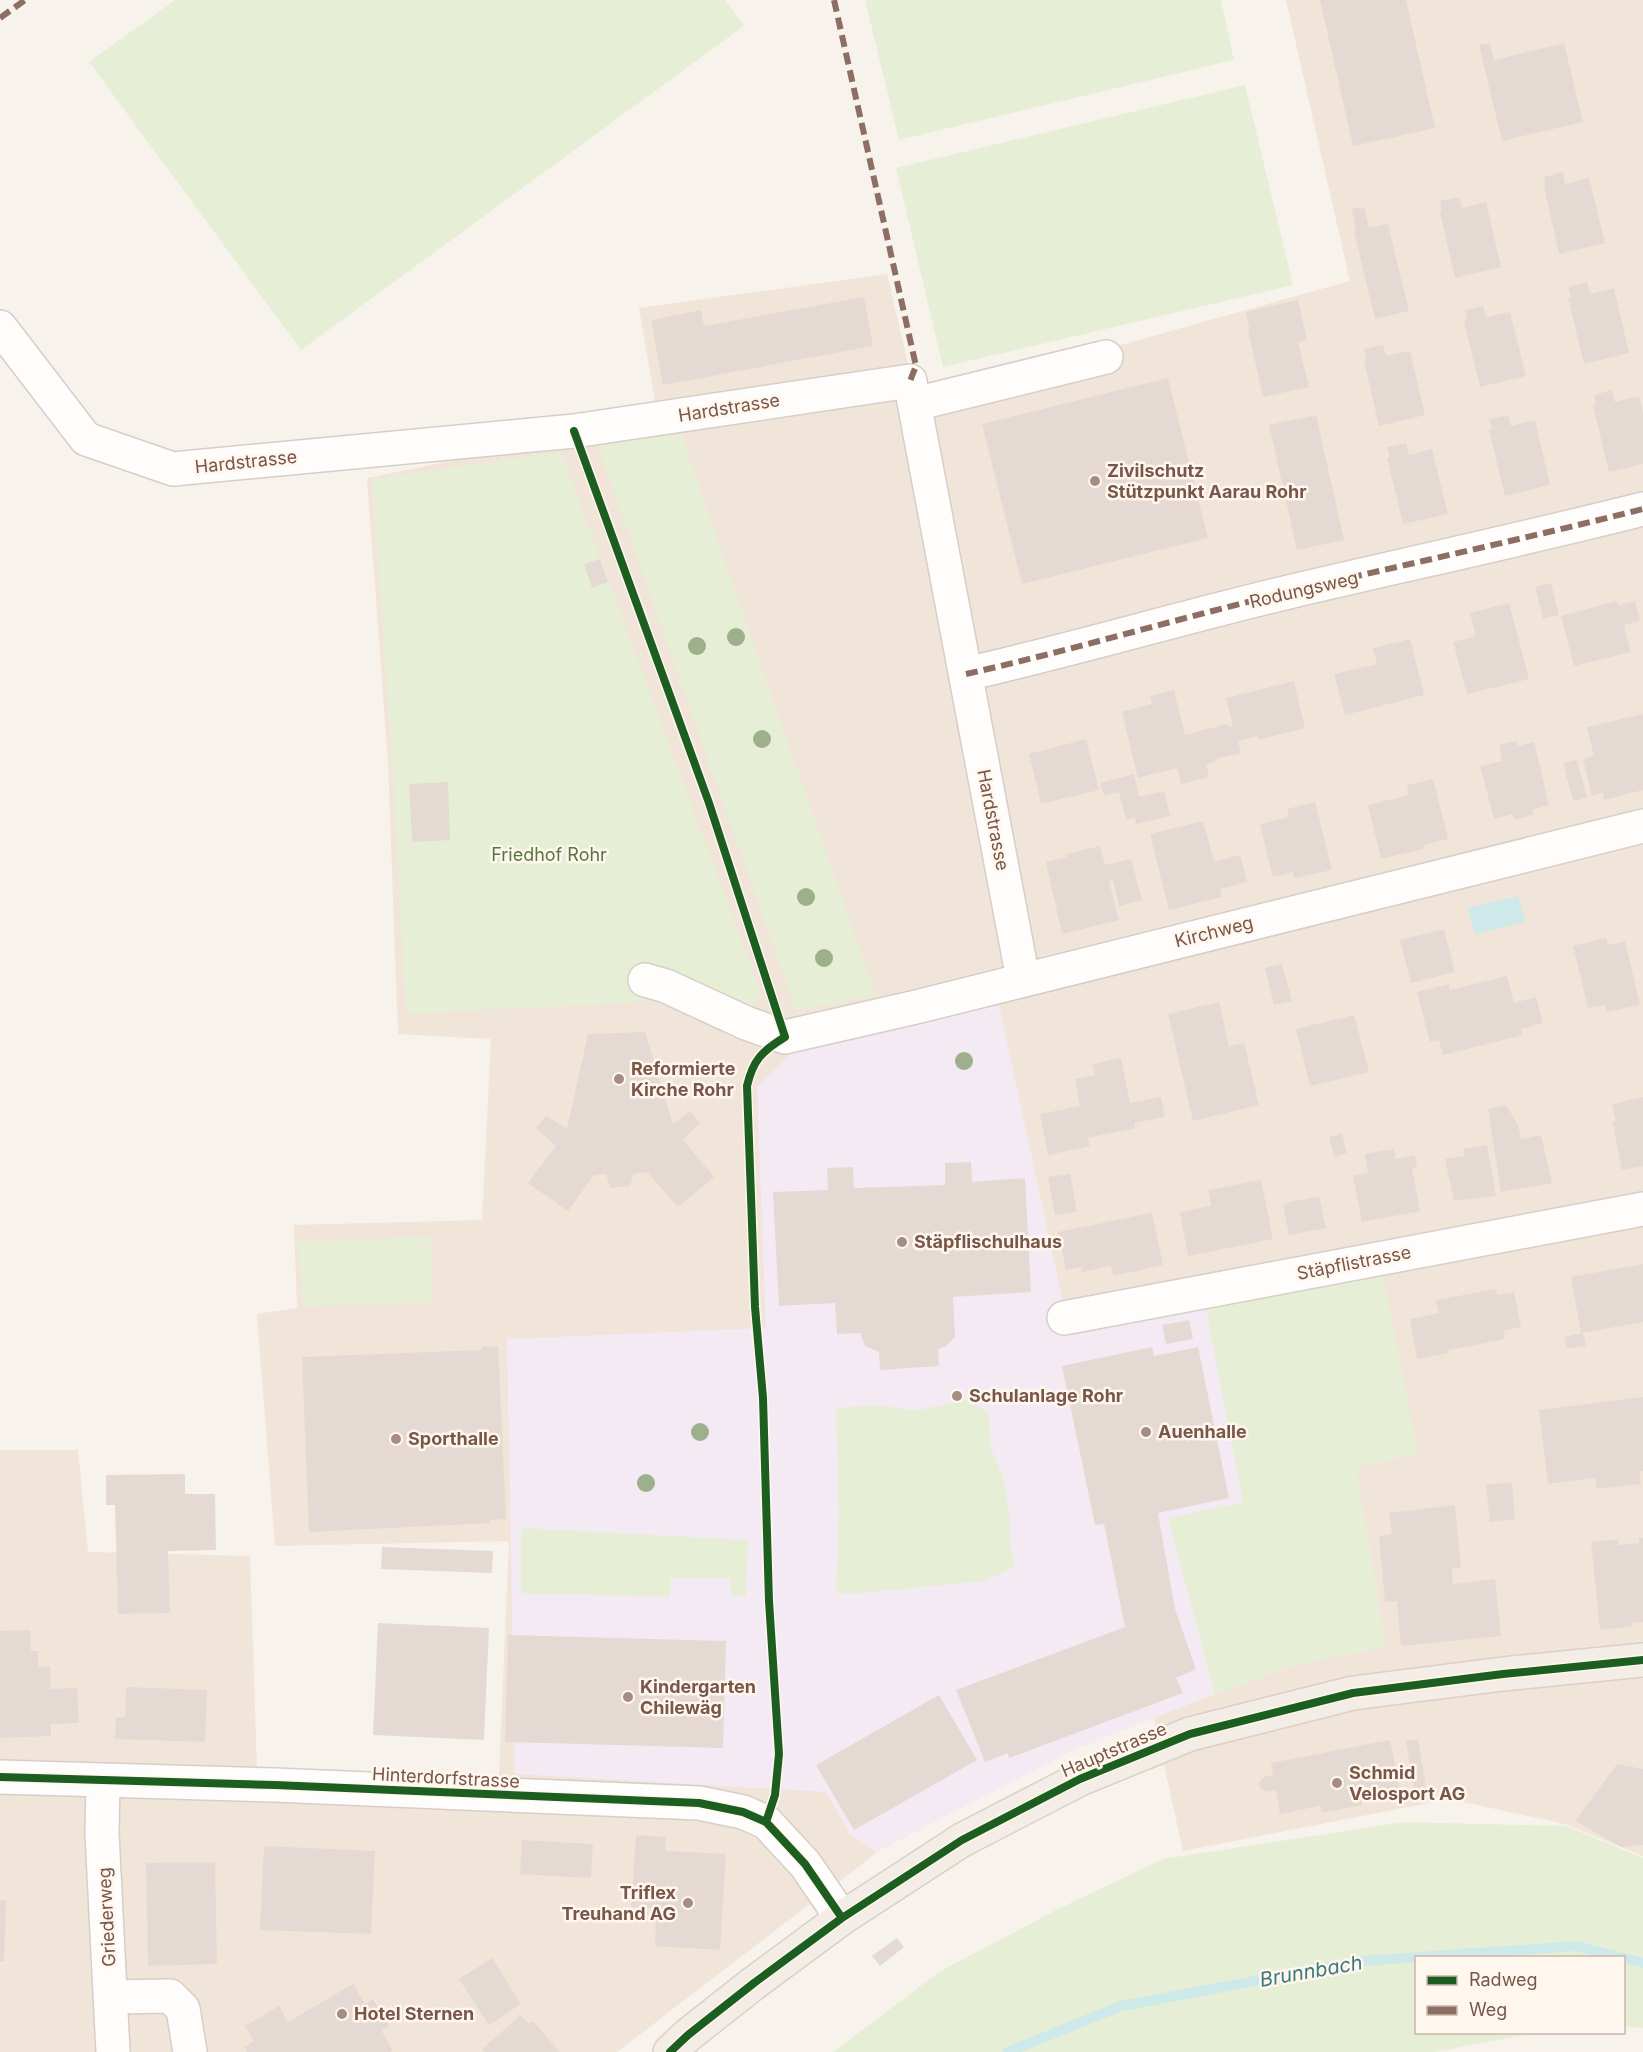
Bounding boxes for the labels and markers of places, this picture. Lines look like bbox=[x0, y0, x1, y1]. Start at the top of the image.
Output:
place label: Zivilschutz Stützpunkt Aarau Rohr bbox=[1107, 460, 1307, 502]
marker: Zivilschutz Stützpunkt Aarau Rohr bbox=[1088, 474, 1102, 488]
place label: Reformierte Kirche Rohr bbox=[631, 1058, 736, 1100]
marker: Reformierte Kirche Rohr bbox=[612, 1072, 626, 1086]
place label: Stäpflischulhaus bbox=[914, 1231, 1062, 1252]
marker: Stäpflischulhaus bbox=[895, 1235, 909, 1249]
place label: Schulanlage Rohr bbox=[969, 1385, 1123, 1406]
marker: Schulanlage Rohr bbox=[950, 1389, 964, 1403]
place label: Auenhalle bbox=[1158, 1421, 1247, 1442]
marker: Auenhalle bbox=[1139, 1425, 1153, 1439]
place label: Sporthalle bbox=[408, 1428, 499, 1449]
marker: Sporthalle bbox=[389, 1432, 403, 1446]
place label: Kindergarten Chilewäg bbox=[640, 1676, 756, 1718]
marker: Kindergarten Chilewäg bbox=[621, 1690, 635, 1704]
place label: Schmid Velosport AG bbox=[1349, 1762, 1465, 1804]
marker: Schmid Velosport AG bbox=[1330, 1776, 1344, 1790]
place label: Triflex Treuhand AG bbox=[562, 1882, 677, 1924]
marker: Triflex Treuhand AG bbox=[681, 1896, 695, 1910]
place label: Hotel Sternen bbox=[354, 2003, 474, 2024]
marker: Hotel Sternen bbox=[335, 2007, 349, 2021]

